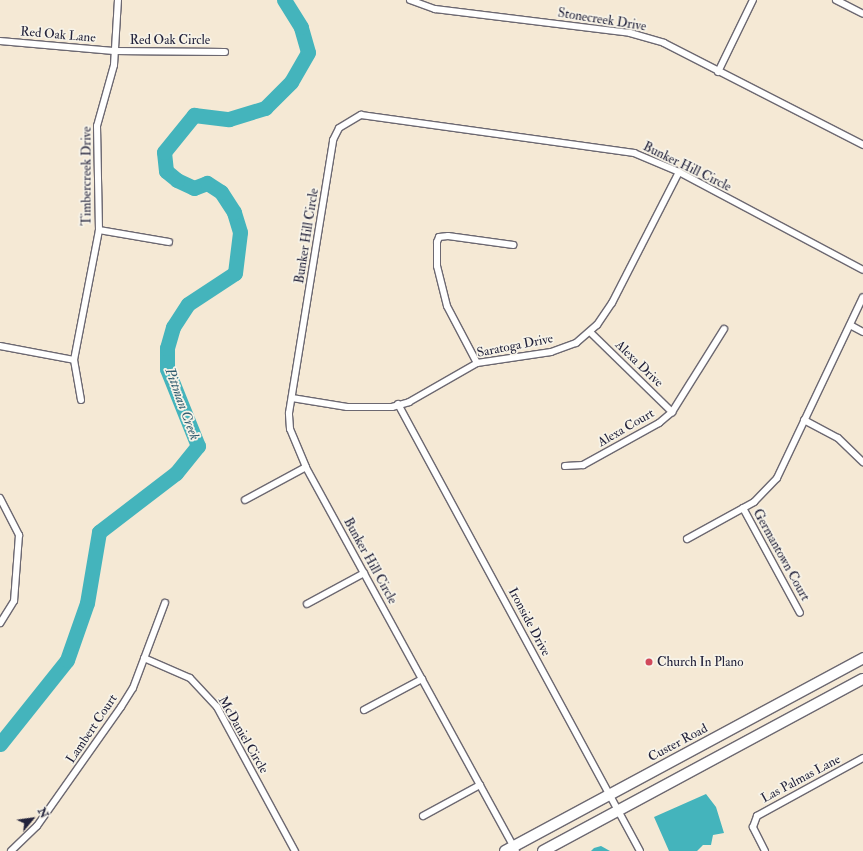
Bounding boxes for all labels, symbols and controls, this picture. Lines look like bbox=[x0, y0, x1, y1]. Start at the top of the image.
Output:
street label: Stonecreek Drive bbox=[557, 5, 647, 35]
street label: Red Oak Lane bbox=[20, 24, 96, 46]
street label: Red Oak Circle bbox=[130, 32, 210, 48]
street label: Timbercreek Drive bbox=[79, 126, 95, 226]
street label: Bunker Hill Circle bbox=[640, 139, 734, 195]
street label: Bunker Hill Circle bbox=[292, 187, 322, 285]
street label: Saratoga Drive bbox=[476, 331, 554, 361]
street label: Alexa Drive bbox=[612, 337, 666, 391]
water label: Pittman Creek bbox=[161, 366, 203, 442]
street label: Alexa Court bbox=[595, 406, 657, 450]
street label: Germantown Court bbox=[749, 506, 813, 604]
street label: Bunker Hill Circle bbox=[340, 515, 400, 607]
street label: Ironside Drive bbox=[504, 585, 554, 659]
place label: Church In Plano bbox=[657, 654, 743, 670]
marker: Church In Plano bbox=[644, 657, 654, 667]
street label: Lambert Court bbox=[63, 691, 121, 767]
street label: McDaniel Circle bbox=[215, 694, 271, 776]
street label: Custer Road bbox=[646, 721, 710, 765]
street label: Las Palmas Lane bbox=[759, 752, 843, 806]
north arrow bbox=[12, 799, 52, 839]
text: N bbox=[35, 805, 51, 820]

